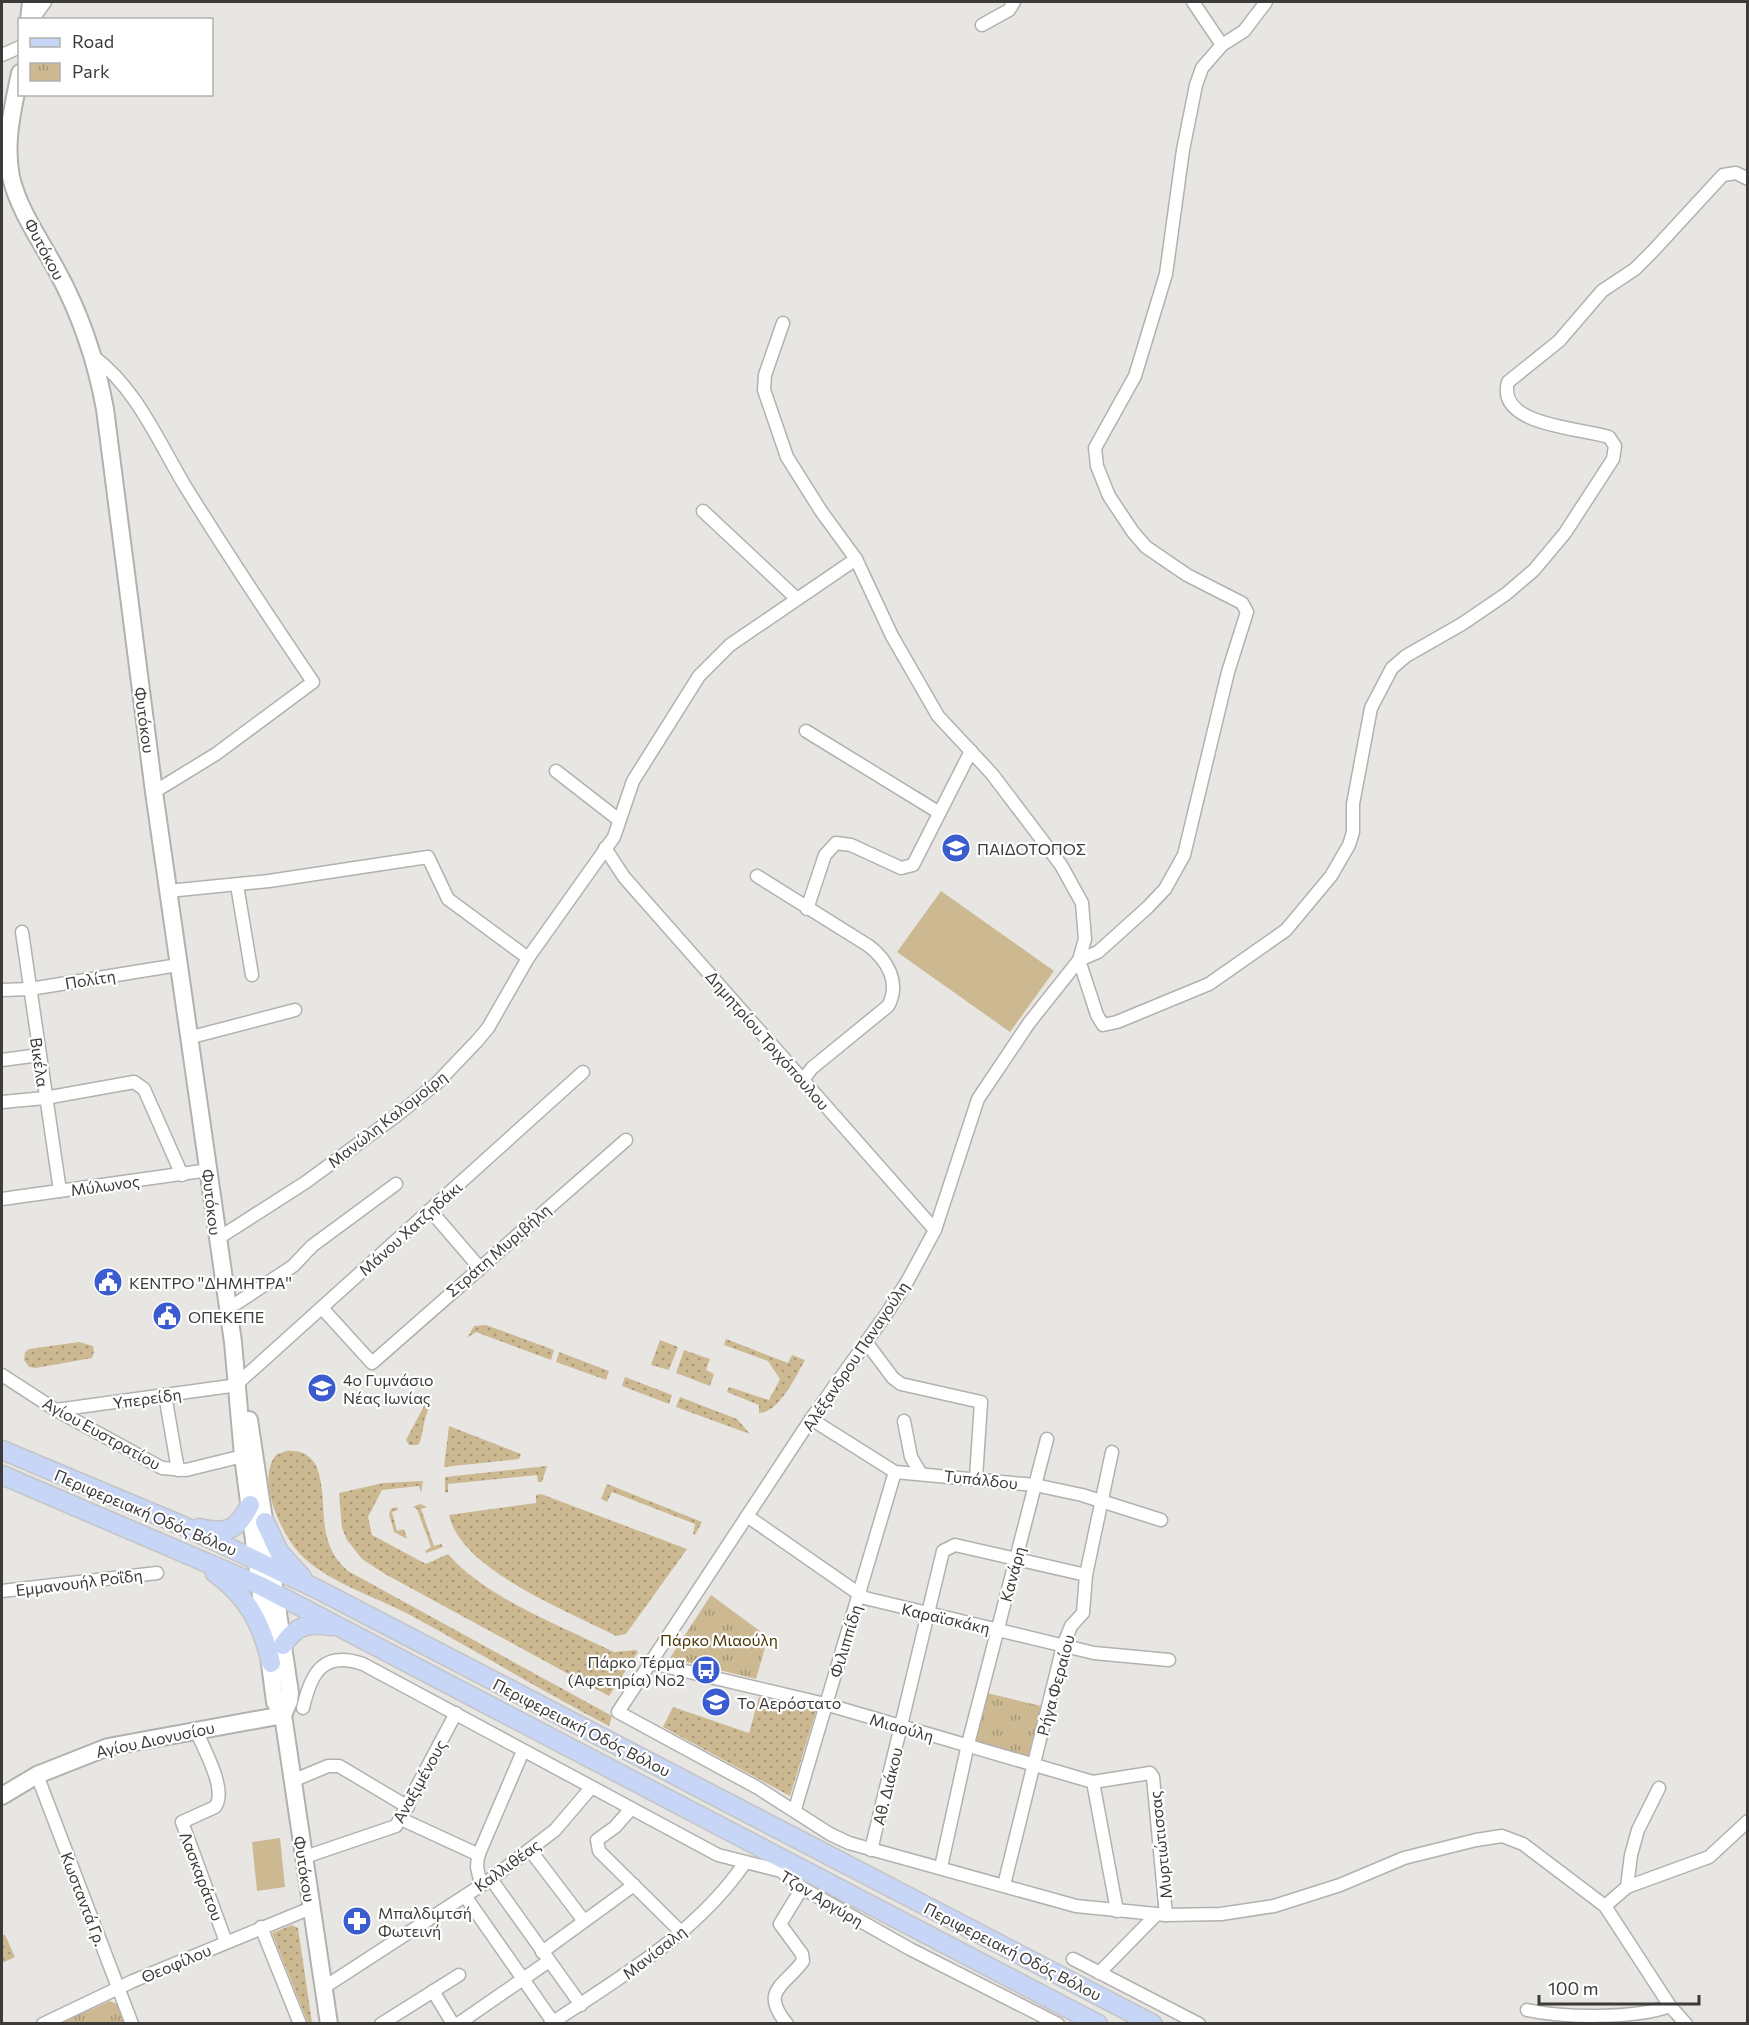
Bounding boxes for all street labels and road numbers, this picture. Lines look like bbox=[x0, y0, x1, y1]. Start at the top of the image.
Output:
street label: Φυτόκου bbox=[21, 215, 69, 283]
street label: Φυτόκου bbox=[131, 686, 159, 754]
street label: Πολίτη bbox=[63, 966, 117, 992]
street label: Δημητρίου Τριχόπουλου bbox=[702, 966, 834, 1114]
street label: Βικέλα bbox=[27, 1036, 53, 1088]
street label: Μανώλη Καλομοίρη bbox=[324, 1067, 450, 1171]
street label: Φυτόκου bbox=[199, 1168, 225, 1236]
street label: Μύλωνος bbox=[69, 1171, 141, 1199]
street label: Μάνου Χατζηδάκι bbox=[355, 1177, 466, 1279]
street label: Στράτη Μυριβήλη bbox=[442, 1200, 554, 1300]
street label: Αλέξανδρου Παναγούλη bbox=[798, 1277, 912, 1435]
street label: Υπερείδη bbox=[112, 1384, 182, 1412]
street label: Αγίου Ευστρατίου bbox=[40, 1393, 164, 1473]
street label: Περιφερειακή Οδός Βόλου bbox=[52, 1465, 240, 1559]
street label: Τυπάλδου bbox=[943, 1466, 1019, 1492]
street label: Κανάρη bbox=[996, 1544, 1028, 1604]
street label: Εμμανουήλ Ροΐδη bbox=[14, 1565, 144, 1599]
street label: Καραϊσκάκη bbox=[900, 1599, 992, 1637]
street label: Φιλιππίδη bbox=[825, 1602, 865, 1680]
street label: Ρήγα Φεραίου bbox=[1032, 1632, 1078, 1738]
street label: Περιφερειακή Οδός Βόλου bbox=[490, 1674, 674, 1780]
street label: Μιαούλη bbox=[868, 1709, 936, 1745]
street label: Αγίου Διονυσίου bbox=[94, 1717, 216, 1761]
street label: Αναξιμένους bbox=[388, 1736, 450, 1826]
street label: Αθ. Διάκου bbox=[868, 1745, 906, 1827]
street label: Μυρτιώτισσας bbox=[1145, 1790, 1175, 1900]
street label: Λασκαράτου bbox=[176, 1829, 228, 1923]
street label: Φυτόκου bbox=[290, 1835, 320, 1903]
street label: Καλλιθέας bbox=[470, 1835, 544, 1895]
street label: Κωσταντά Γρ. bbox=[57, 1849, 111, 1949]
street label: Τζον Αργύρη bbox=[777, 1866, 867, 1930]
street label: Περιφερειακή Οδός Βόλου bbox=[921, 1898, 1105, 2004]
street label: Μανίσαλη bbox=[618, 1921, 690, 1983]
street label: Θεοφίλου bbox=[138, 1940, 214, 1986]

